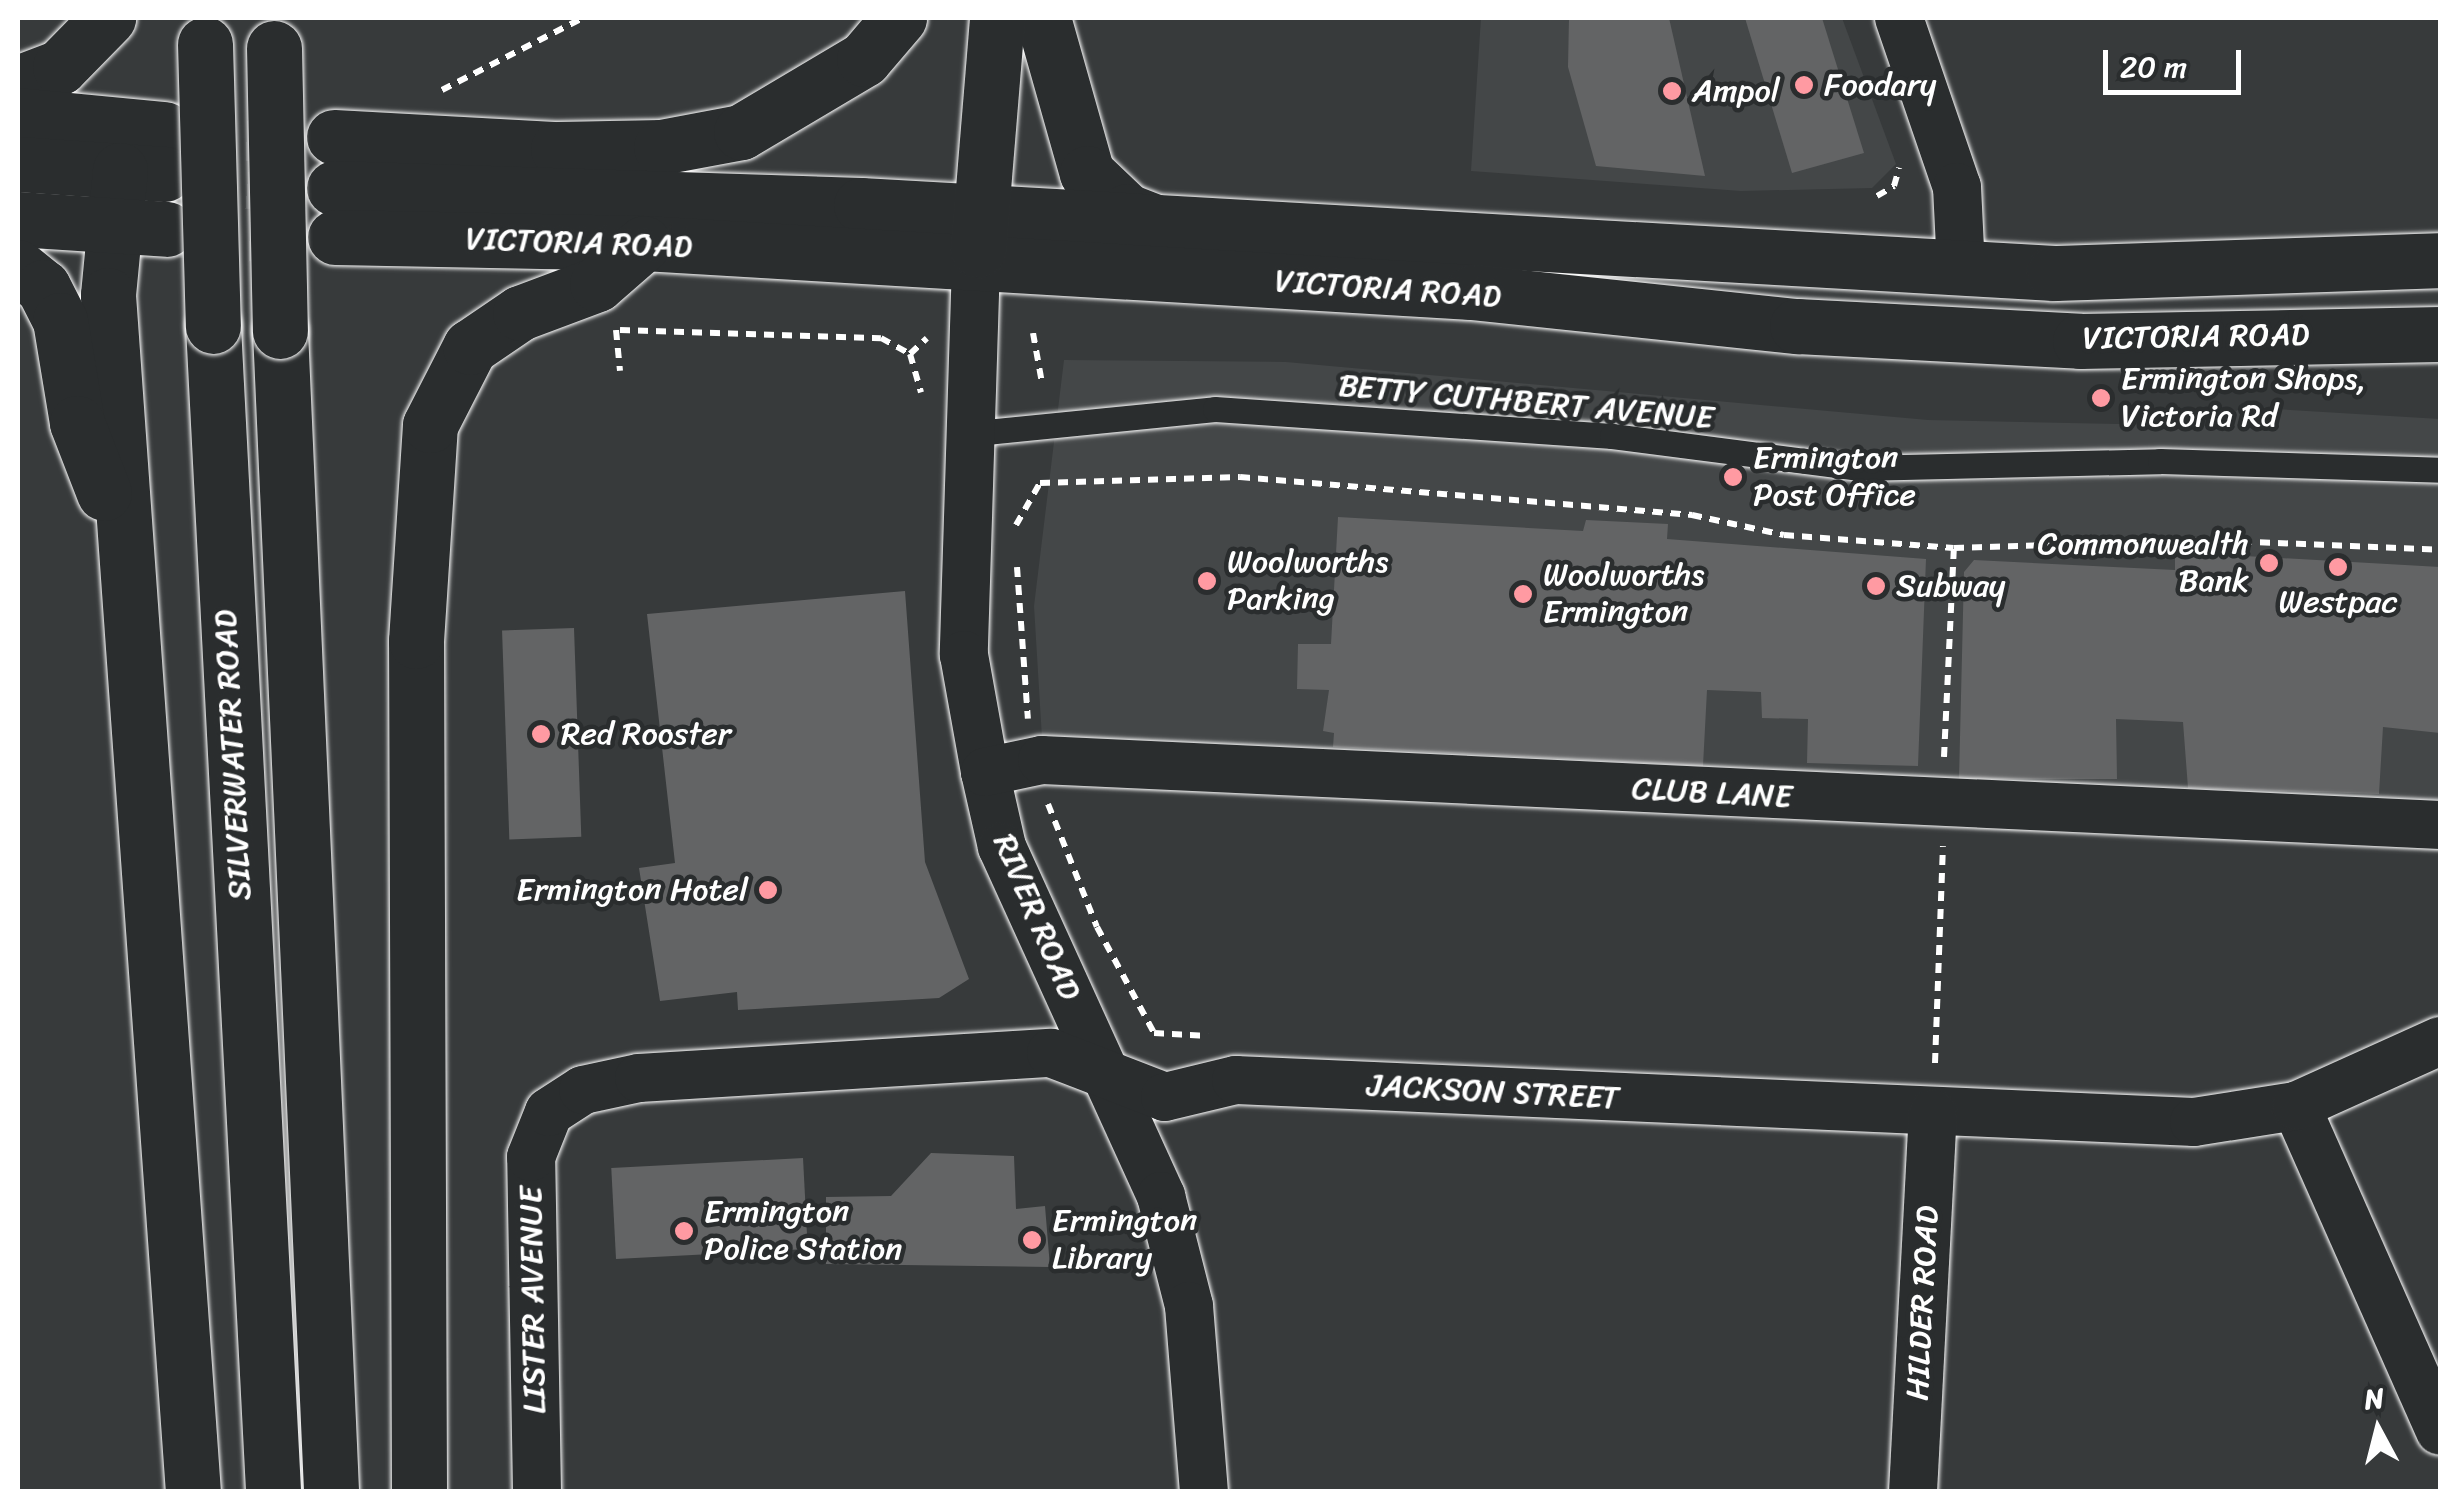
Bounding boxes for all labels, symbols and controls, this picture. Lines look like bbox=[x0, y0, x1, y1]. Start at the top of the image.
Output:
scale bar bbox=[2108, 30, 2246, 92]
text: 20 m bbox=[2120, 40, 2187, 94]
place label: Foodary bbox=[1824, 66, 1936, 104]
place label: Ampol bbox=[1692, 72, 1780, 110]
marker: Foodary bbox=[1793, 74, 1815, 96]
marker: Ampol bbox=[1661, 80, 1683, 102]
street label: VICTORIA ROAD bbox=[465, 220, 693, 266]
street label: VICTORIA ROAD bbox=[1273, 262, 1503, 316]
street label: VICTORIA ROAD bbox=[2082, 316, 2310, 358]
place label: Ermington Shops, Victoria Rd bbox=[2121, 361, 2367, 436]
street label: BETTY CUTHBERT AVENUE bbox=[1337, 366, 1715, 438]
marker: Ermington Shops, Victoria Rd bbox=[2090, 387, 2112, 409]
place label: Ermington Post Office bbox=[1753, 440, 1916, 515]
marker: Ermington Post Office bbox=[1722, 466, 1744, 488]
place label: Commonwealth Bank bbox=[2038, 526, 2249, 601]
place label: Woolworths Parking bbox=[1227, 544, 1388, 619]
marker: Commonwealth Bank bbox=[2258, 552, 2280, 574]
marker: Westpac bbox=[2327, 556, 2349, 578]
place label: Woolworths Ermington bbox=[1543, 557, 1704, 632]
place label: Subway bbox=[1896, 567, 2005, 605]
marker: Woolworths Parking bbox=[1196, 570, 1218, 592]
marker: Subway bbox=[1865, 575, 1887, 597]
marker: Woolworths Ermington bbox=[1512, 583, 1534, 605]
place label: Westpac bbox=[2279, 583, 2397, 621]
street label: SILVERWATER ROAD bbox=[206, 609, 260, 901]
place label: Red Rooster bbox=[561, 715, 731, 753]
marker: Red Rooster bbox=[530, 723, 552, 745]
street label: CLUB LANE bbox=[1631, 770, 1793, 816]
street label: RIVER ROAD bbox=[985, 828, 1089, 1006]
place label: Ermington Hotel bbox=[516, 871, 748, 909]
marker: Ermington Hotel bbox=[757, 879, 779, 901]
street label: JACKSON STREET bbox=[1364, 1066, 1622, 1118]
street label: LISTER AVENUE bbox=[512, 1186, 554, 1414]
place label: Ermington Police Station bbox=[704, 1194, 904, 1269]
place label: Ermington Library bbox=[1052, 1203, 1197, 1278]
street label: HILDER ROAD bbox=[1899, 1205, 1947, 1401]
marker: Ermington Police Station bbox=[673, 1220, 695, 1242]
marker: Ermington Library bbox=[1021, 1229, 1043, 1251]
text: N bbox=[2362, 1373, 2387, 1424]
north arrow bbox=[2328, 1379, 2428, 1479]

